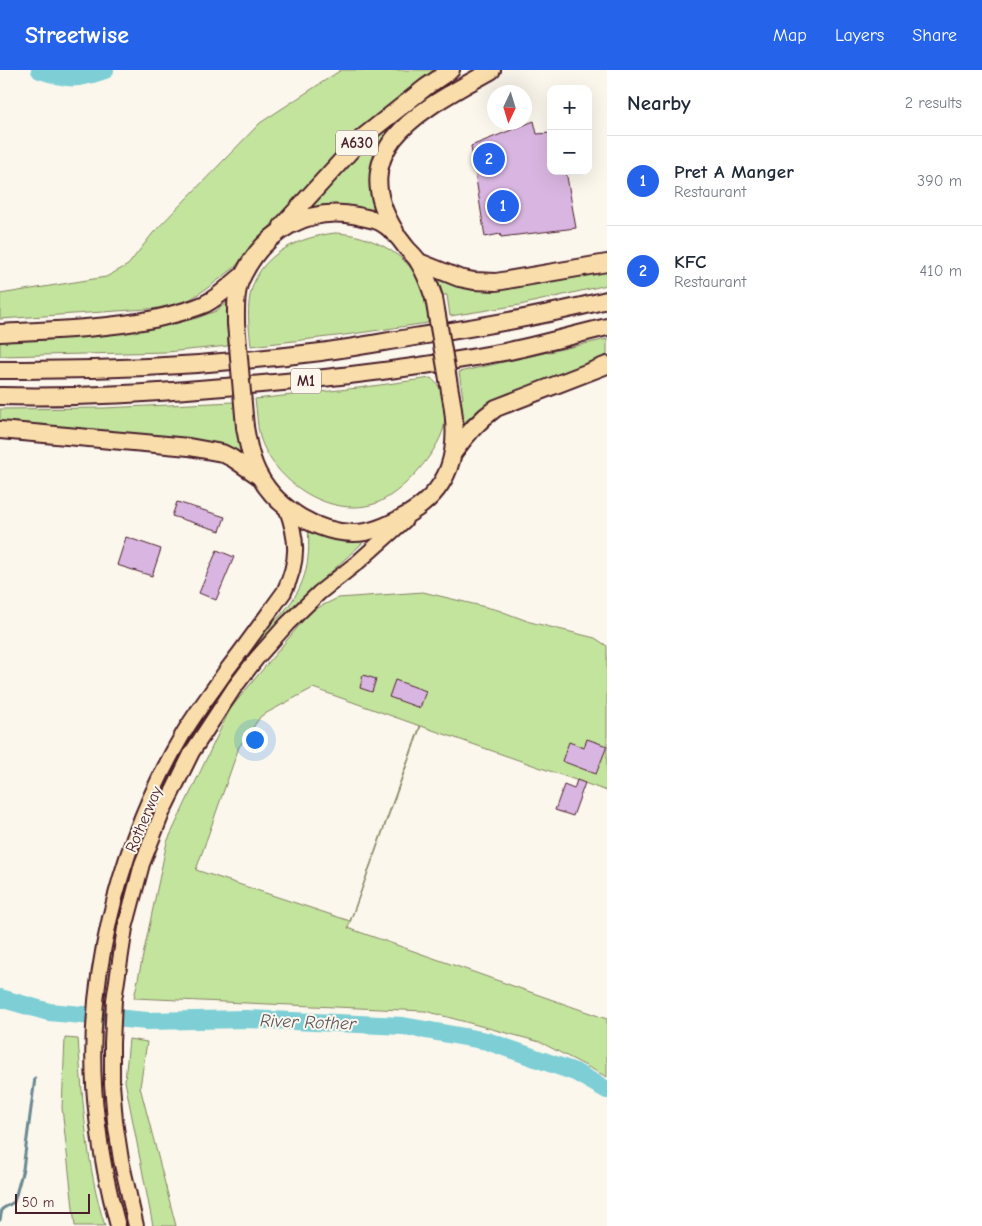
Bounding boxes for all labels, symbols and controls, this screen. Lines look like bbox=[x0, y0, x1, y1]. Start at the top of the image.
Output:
text: Streetwise bbox=[25, 21, 129, 49]
text: Map bbox=[773, 25, 807, 46]
text: Layers bbox=[835, 25, 884, 46]
text: Share bbox=[912, 25, 957, 46]
north arrow bbox=[487, 85, 532, 130]
map controls bbox=[547, 85, 592, 175]
button: + bbox=[547, 85, 592, 130]
text: Nearby bbox=[627, 91, 691, 115]
text: 2 results bbox=[905, 94, 962, 112]
road number: A630 bbox=[336, 130, 378, 156]
button: − bbox=[547, 130, 592, 175]
pin: 2 bbox=[473, 140, 505, 178]
text: Pret A Manger bbox=[674, 161, 794, 183]
text: 1 bbox=[640, 172, 646, 190]
text: 390 m bbox=[917, 172, 962, 190]
text: Restaurant bbox=[674, 183, 746, 201]
pin: 1 bbox=[487, 187, 519, 225]
text: KFC bbox=[674, 251, 706, 273]
text: 2 bbox=[639, 262, 647, 280]
text: 410 m bbox=[920, 262, 962, 280]
text: Restaurant bbox=[674, 273, 746, 291]
road number: M1 bbox=[291, 368, 321, 394]
your location bbox=[242, 727, 268, 753]
street label: Rotherway bbox=[122, 783, 166, 855]
water label: River Rother bbox=[259, 1010, 357, 1035]
scale bar bbox=[15, 1191, 90, 1214]
text: 50 m bbox=[22, 1194, 54, 1211]

